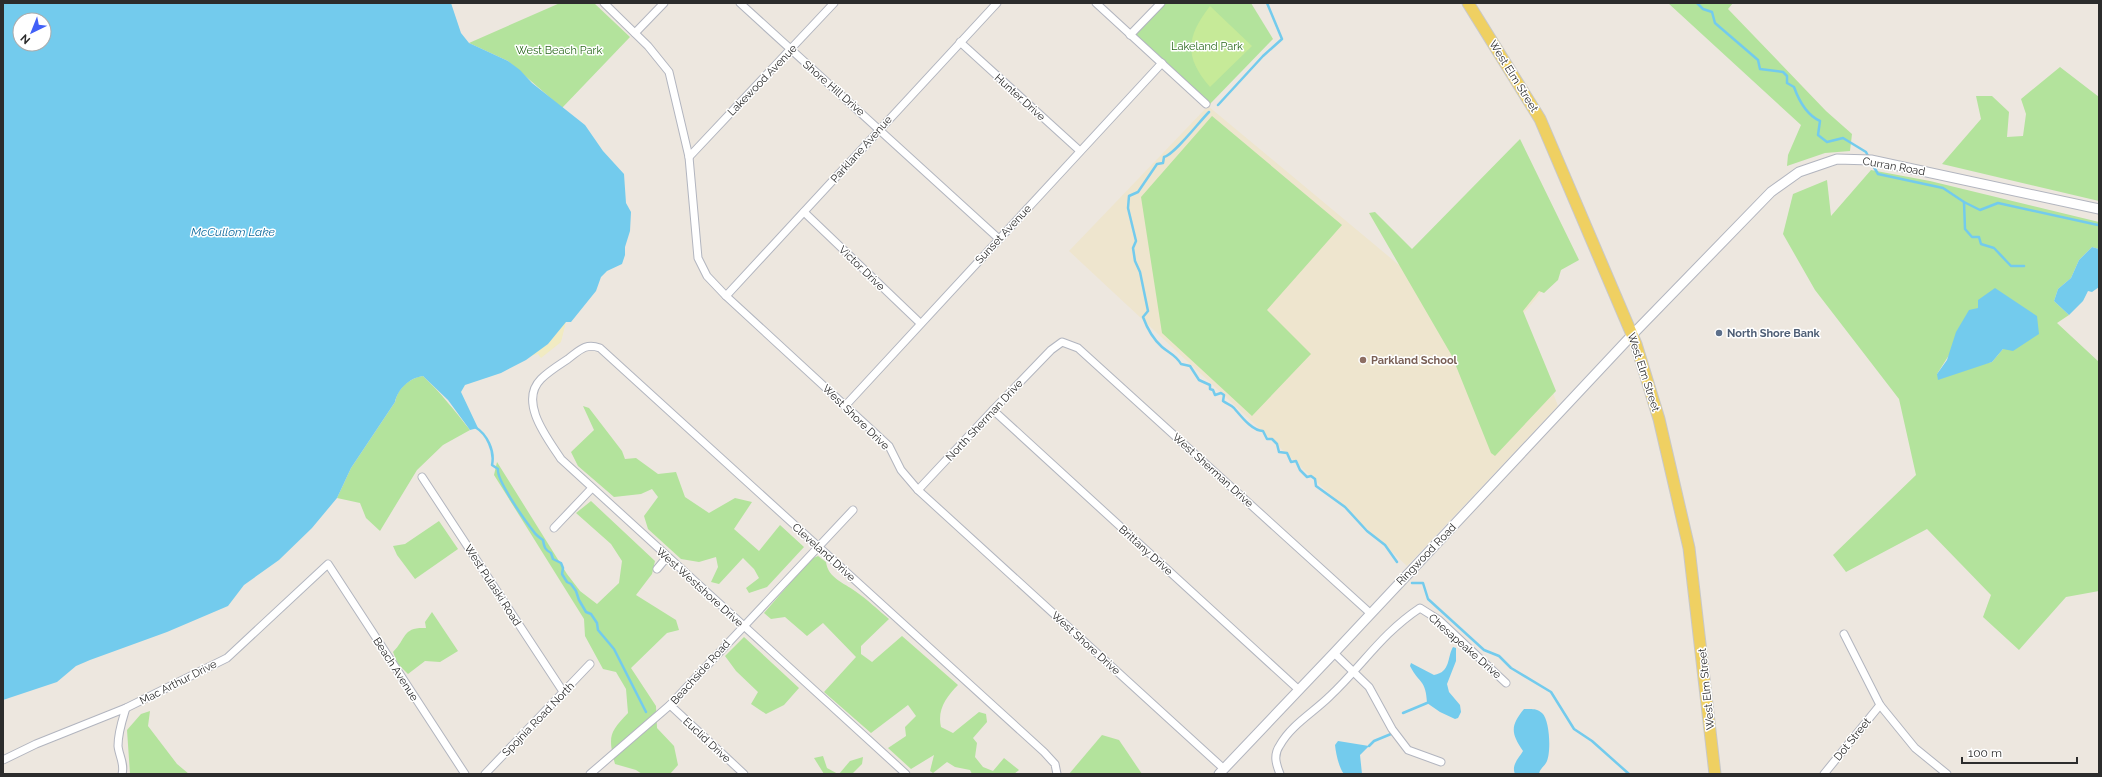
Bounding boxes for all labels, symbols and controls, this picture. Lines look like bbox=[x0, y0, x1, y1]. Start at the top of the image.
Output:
north arrow bbox=[12, 12, 52, 52]
text: N bbox=[18, 31, 33, 47]
street label: West Elm Street bbox=[1486, 38, 1541, 115]
park label: Lakeland Park bbox=[1171, 40, 1243, 53]
street label: Lakewood Avenue bbox=[725, 42, 800, 119]
park label: West Beach Park bbox=[516, 44, 602, 57]
street label: Shore Hill Drive bbox=[800, 58, 868, 119]
street label: Hunter Drive bbox=[992, 71, 1048, 124]
street label: Parklane Avenue bbox=[828, 113, 895, 185]
street label: Curran Road bbox=[1862, 155, 1926, 178]
street label: Sunset Avenue bbox=[973, 202, 1034, 267]
water label: McCullom Lake bbox=[191, 225, 276, 239]
street label: Victor Drive bbox=[836, 243, 888, 294]
place label: North Shore Bank bbox=[1727, 327, 1821, 340]
marker: North Shore Bank bbox=[1714, 328, 1724, 338]
street label: West Elm Street bbox=[1625, 331, 1662, 414]
place label: Parkland School bbox=[1371, 354, 1458, 367]
marker: Parkland School bbox=[1358, 355, 1368, 365]
street label: North Sherman Drive bbox=[943, 377, 1026, 464]
street label: West Shore Drive bbox=[820, 382, 892, 453]
street label: West Sherman Drive bbox=[1170, 431, 1256, 510]
street label: Cleveland Drive bbox=[789, 521, 858, 584]
street label: Ringwood Road bbox=[1394, 521, 1459, 588]
street label: Brittany Drive bbox=[1116, 523, 1176, 578]
street label: West Pulaski Road bbox=[461, 542, 524, 628]
street label: West Westshore Drive bbox=[654, 545, 746, 630]
street label: West Shore Drive bbox=[1049, 609, 1123, 678]
street label: Chesapeake Drive bbox=[1426, 611, 1504, 682]
street label: Beach Avenue bbox=[370, 635, 421, 704]
street label: Beachside Road bbox=[668, 637, 733, 707]
street label: West Elm Street bbox=[1696, 647, 1717, 730]
street label: Mac Arthur Drive bbox=[138, 657, 219, 707]
street label: Spojnia Road North bbox=[500, 680, 577, 759]
street label: Euclid Drive bbox=[680, 715, 734, 766]
street label: Dot Street bbox=[1831, 715, 1874, 763]
scale bar bbox=[1962, 739, 2077, 765]
text: 100 m bbox=[1968, 746, 2002, 760]

